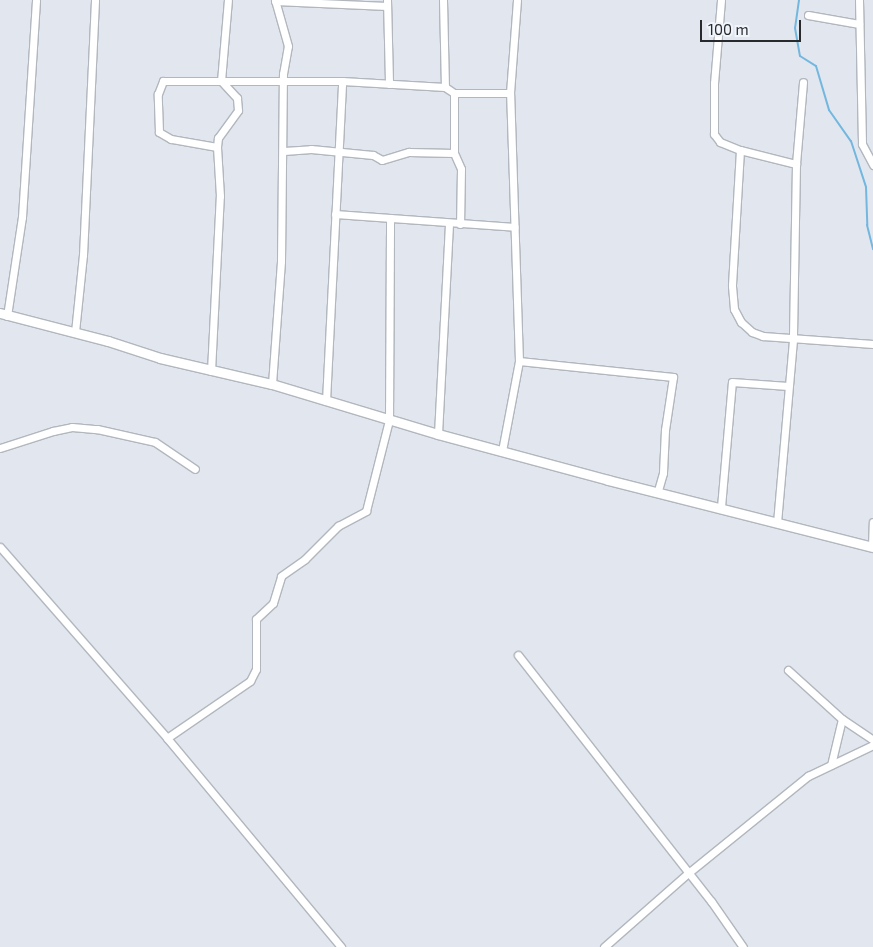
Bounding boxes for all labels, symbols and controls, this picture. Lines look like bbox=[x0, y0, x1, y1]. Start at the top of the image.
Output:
scale bar bbox=[703, 10, 804, 42]
text: 100 m bbox=[708, 20, 749, 38]

